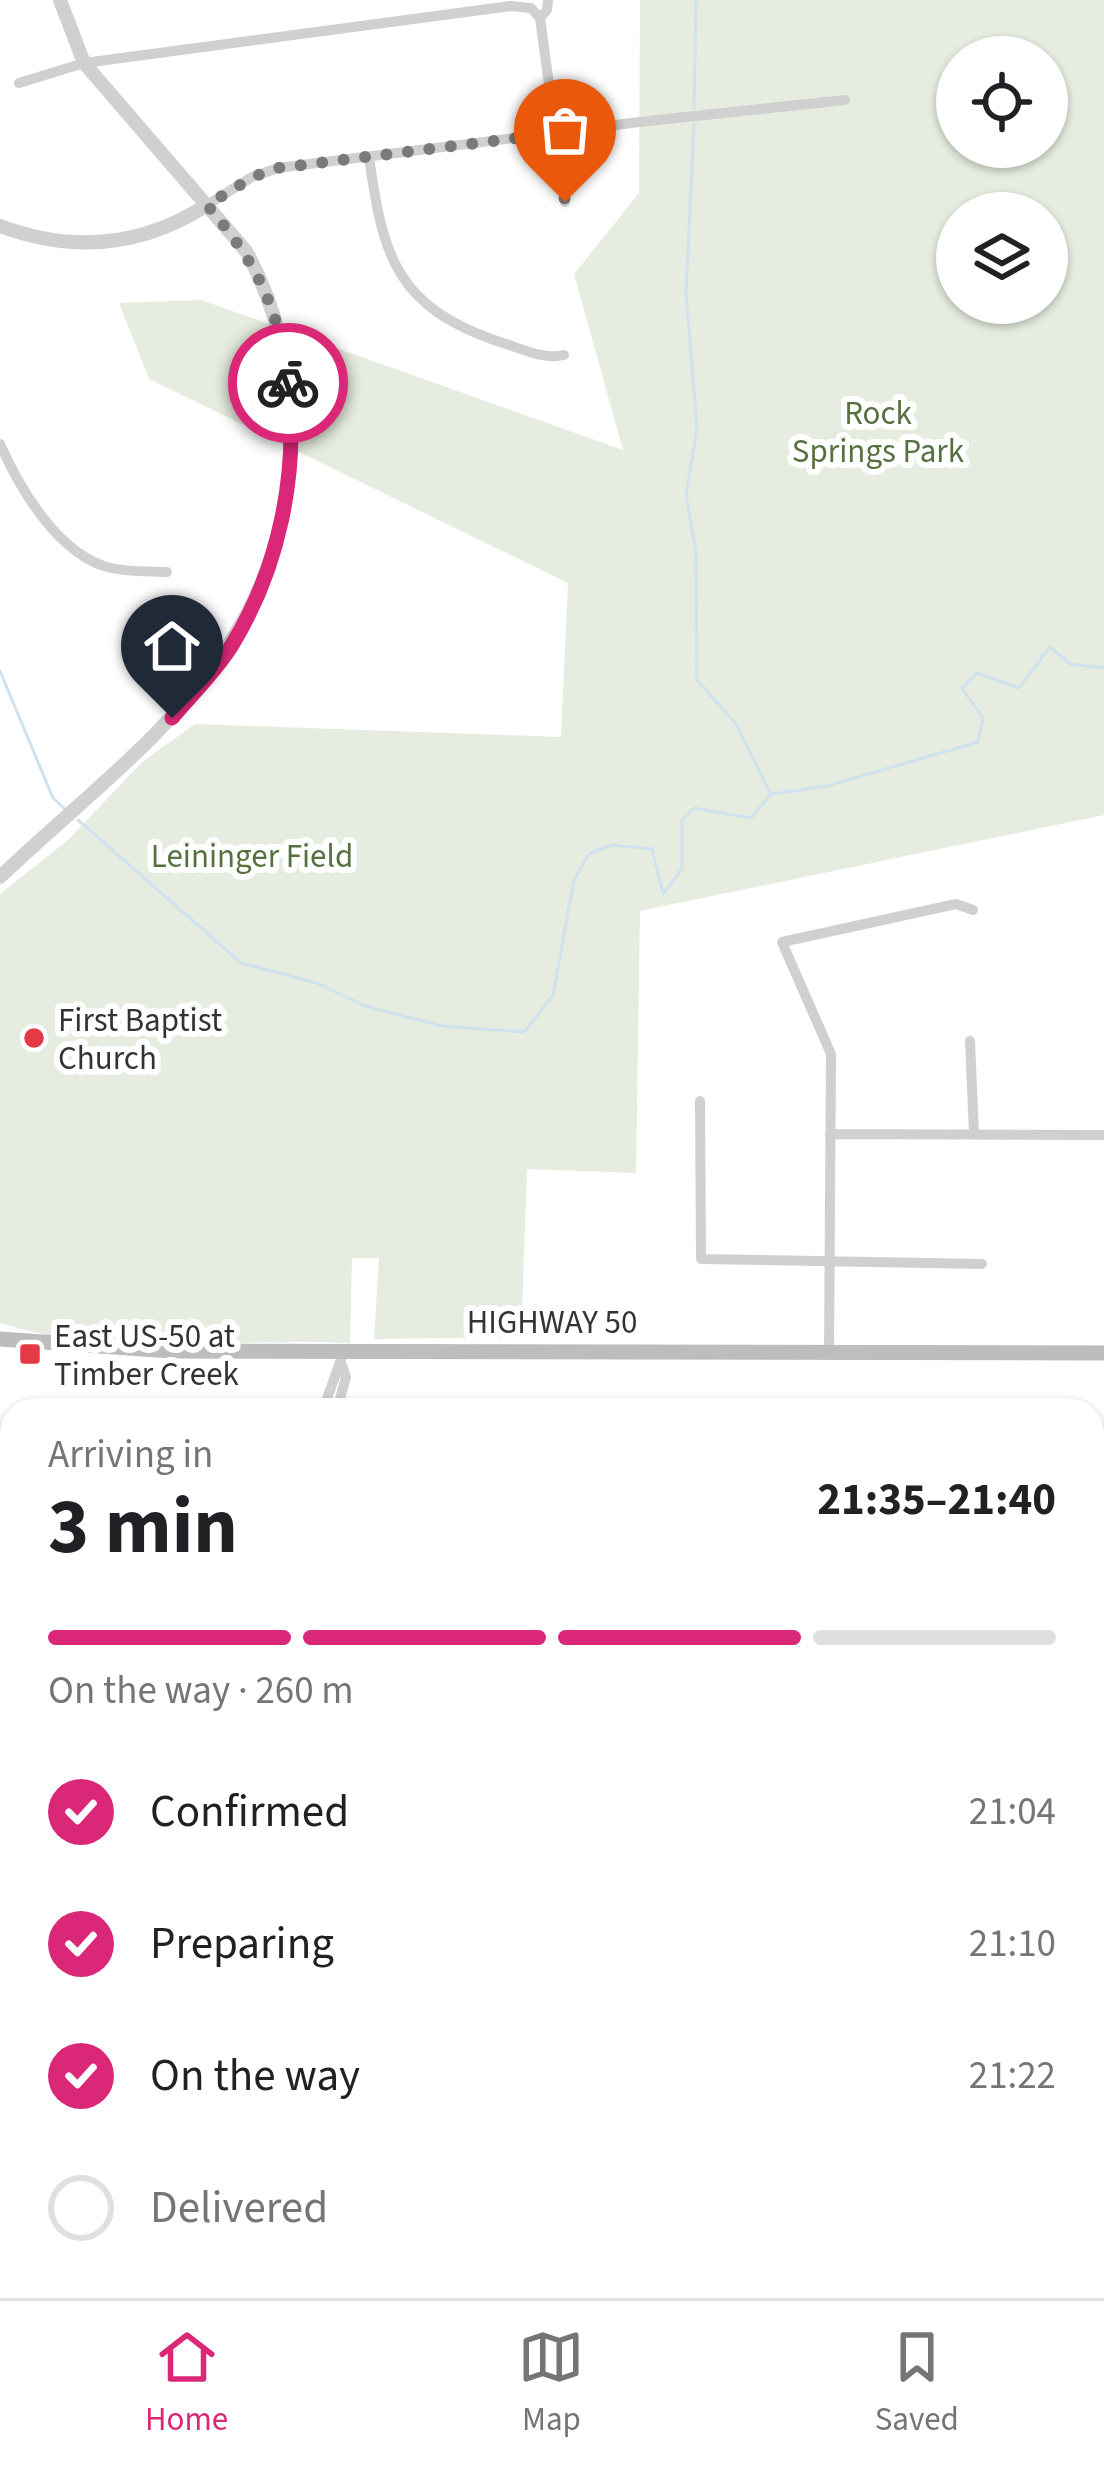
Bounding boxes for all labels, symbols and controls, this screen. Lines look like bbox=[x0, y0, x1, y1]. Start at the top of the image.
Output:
map controls bbox=[936, 36, 1068, 324]
button: locate bbox=[936, 36, 1068, 168]
pin bbox=[514, 79, 616, 202]
icon: bag bbox=[532, 97, 598, 163]
button: layers bbox=[936, 192, 1068, 324]
courier bbox=[228, 323, 348, 443]
icon: bike bbox=[255, 350, 321, 416]
park label: Rock Springs Park bbox=[792, 390, 965, 475]
pin bbox=[121, 595, 223, 718]
icon: home bbox=[139, 613, 205, 679]
park label: Leininger Field bbox=[151, 833, 353, 880]
place label: First Baptist Church bbox=[58, 997, 222, 1082]
marker: First Baptist Church bbox=[21, 1025, 47, 1051]
street label: HIGHWAY 50 bbox=[467, 1299, 637, 1346]
place label: East US-50 at Timber Creek bbox=[54, 1313, 240, 1398]
marker: East US-50 at Timber Creek bbox=[17, 1341, 43, 1367]
text: Arriving in bbox=[48, 1427, 213, 1483]
text: 21:35–21:40 bbox=[817, 1468, 1056, 1532]
text: 3 min bbox=[48, 1472, 238, 1583]
text: On the way · 260 m bbox=[48, 1663, 354, 1719]
icon: check bbox=[48, 1779, 114, 1845]
text: Confirmed bbox=[150, 1780, 349, 1844]
text: 21:04 bbox=[969, 1784, 1056, 1840]
icon: check bbox=[48, 1911, 114, 1977]
text: Preparing bbox=[150, 1912, 334, 1976]
text: 21:10 bbox=[969, 1916, 1056, 1972]
icon: check bbox=[48, 2043, 114, 2109]
text: On the way bbox=[150, 2044, 360, 2108]
text: 21:22 bbox=[969, 2048, 1056, 2104]
text: Delivered bbox=[150, 2176, 328, 2240]
tab: Home bbox=[145, 2324, 228, 2443]
tab: Map bbox=[518, 2324, 584, 2443]
tab: Saved bbox=[875, 2324, 959, 2443]

